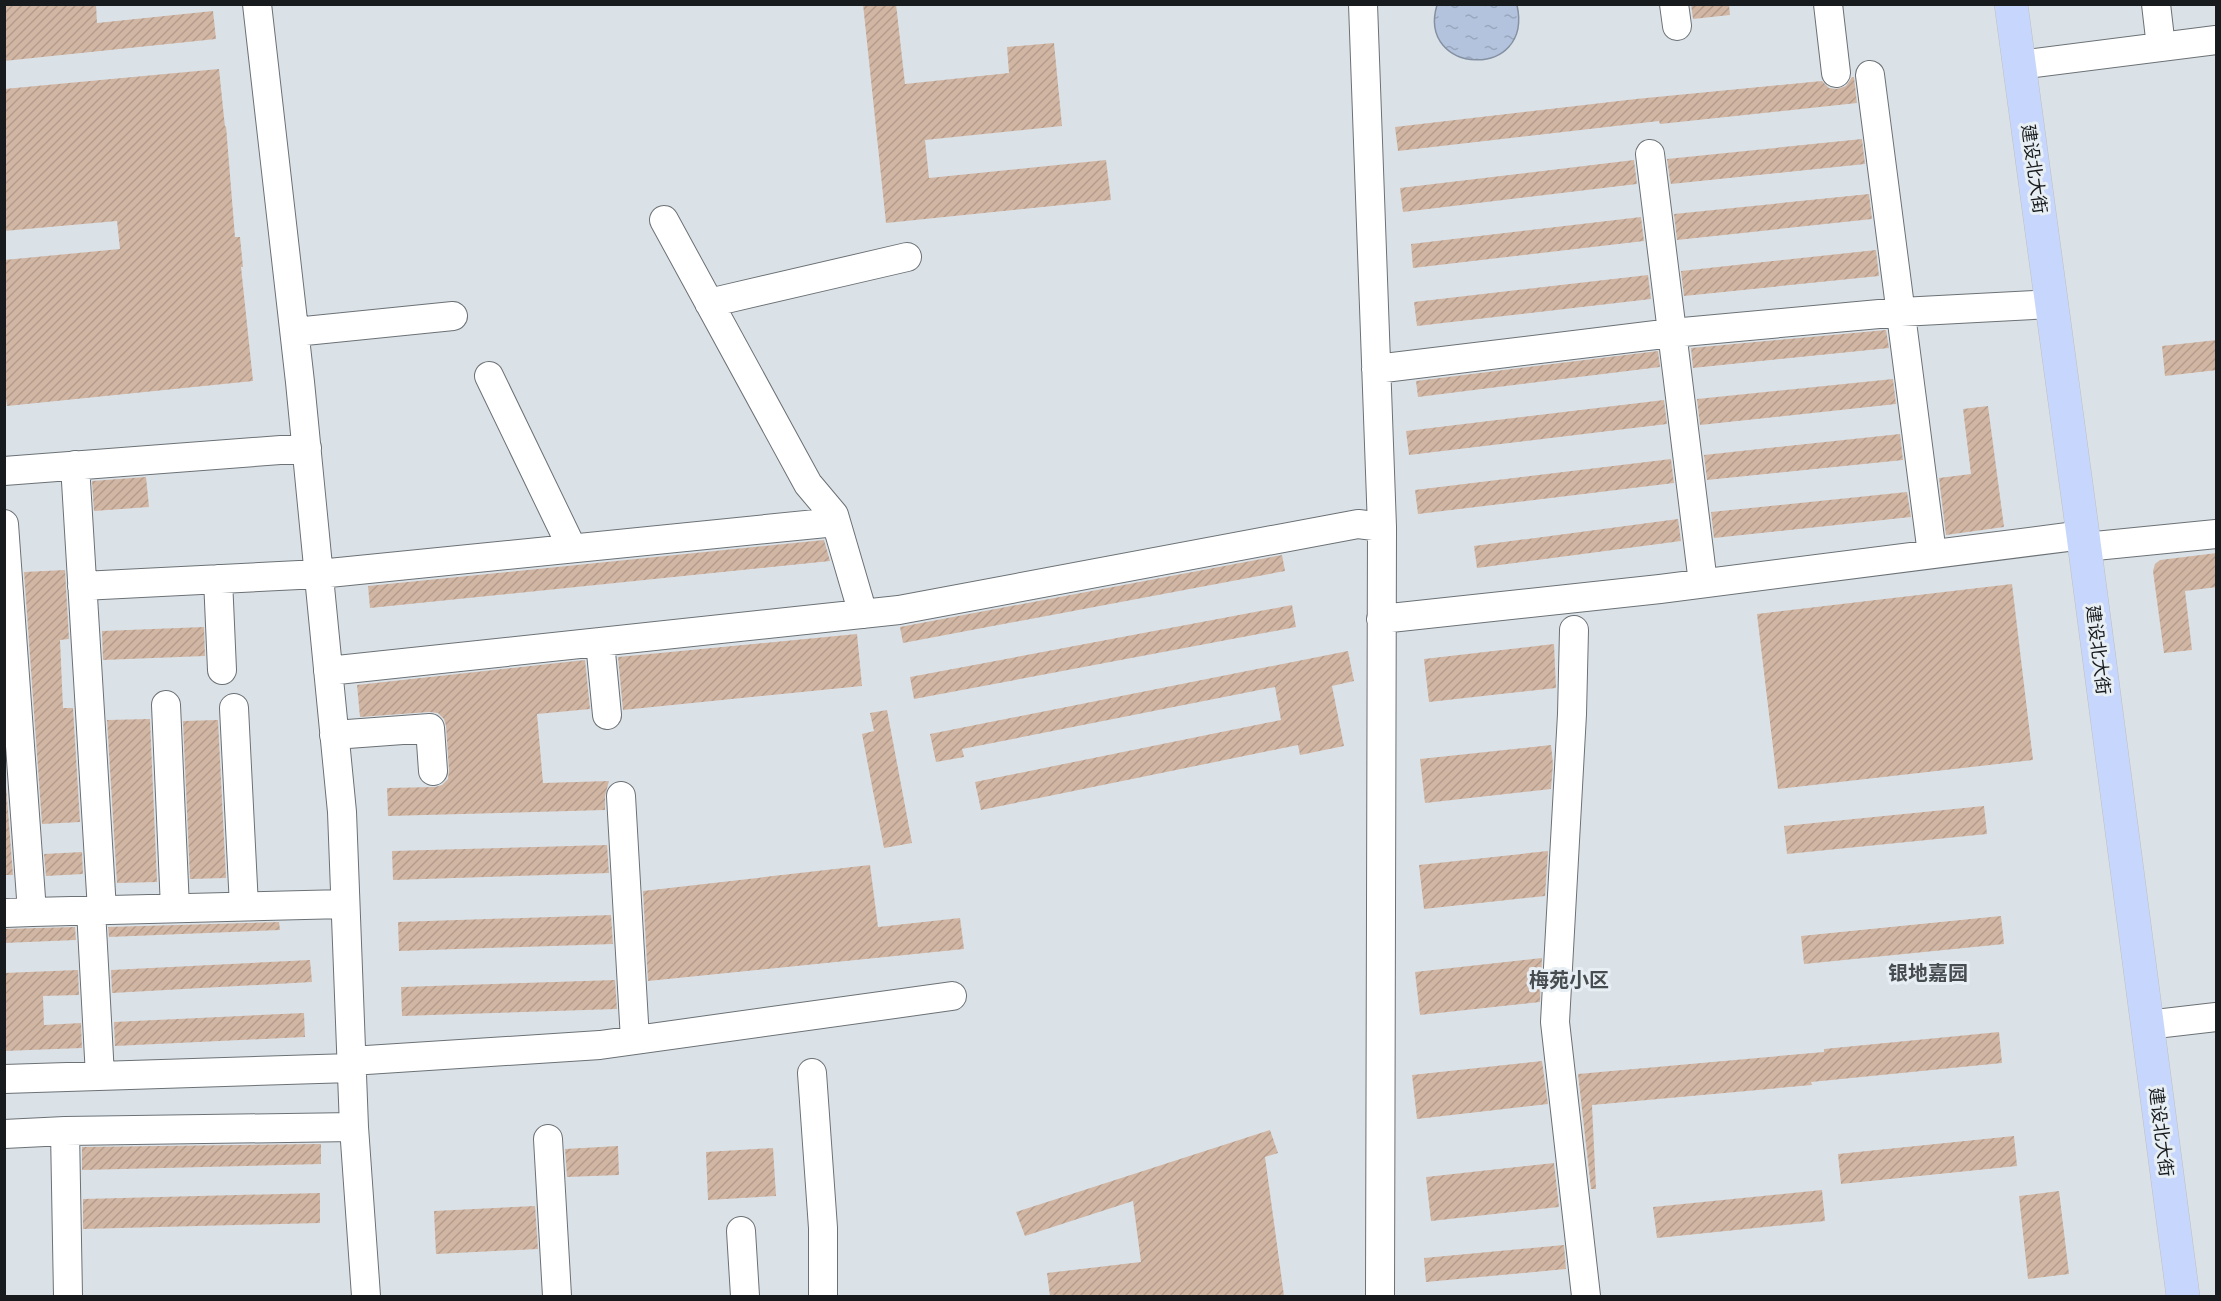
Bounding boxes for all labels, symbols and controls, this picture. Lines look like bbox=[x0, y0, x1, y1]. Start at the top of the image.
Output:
street label: 建设北大街 bbox=[2019, 123, 2051, 215]
street label: 建设北大街 bbox=[2084, 604, 2114, 696]
district label: 银地嘉园 bbox=[1888, 961, 1968, 984]
district label: 梅苑小区 bbox=[1529, 968, 1609, 991]
street label: 建设北大街 bbox=[2147, 1086, 2177, 1178]

